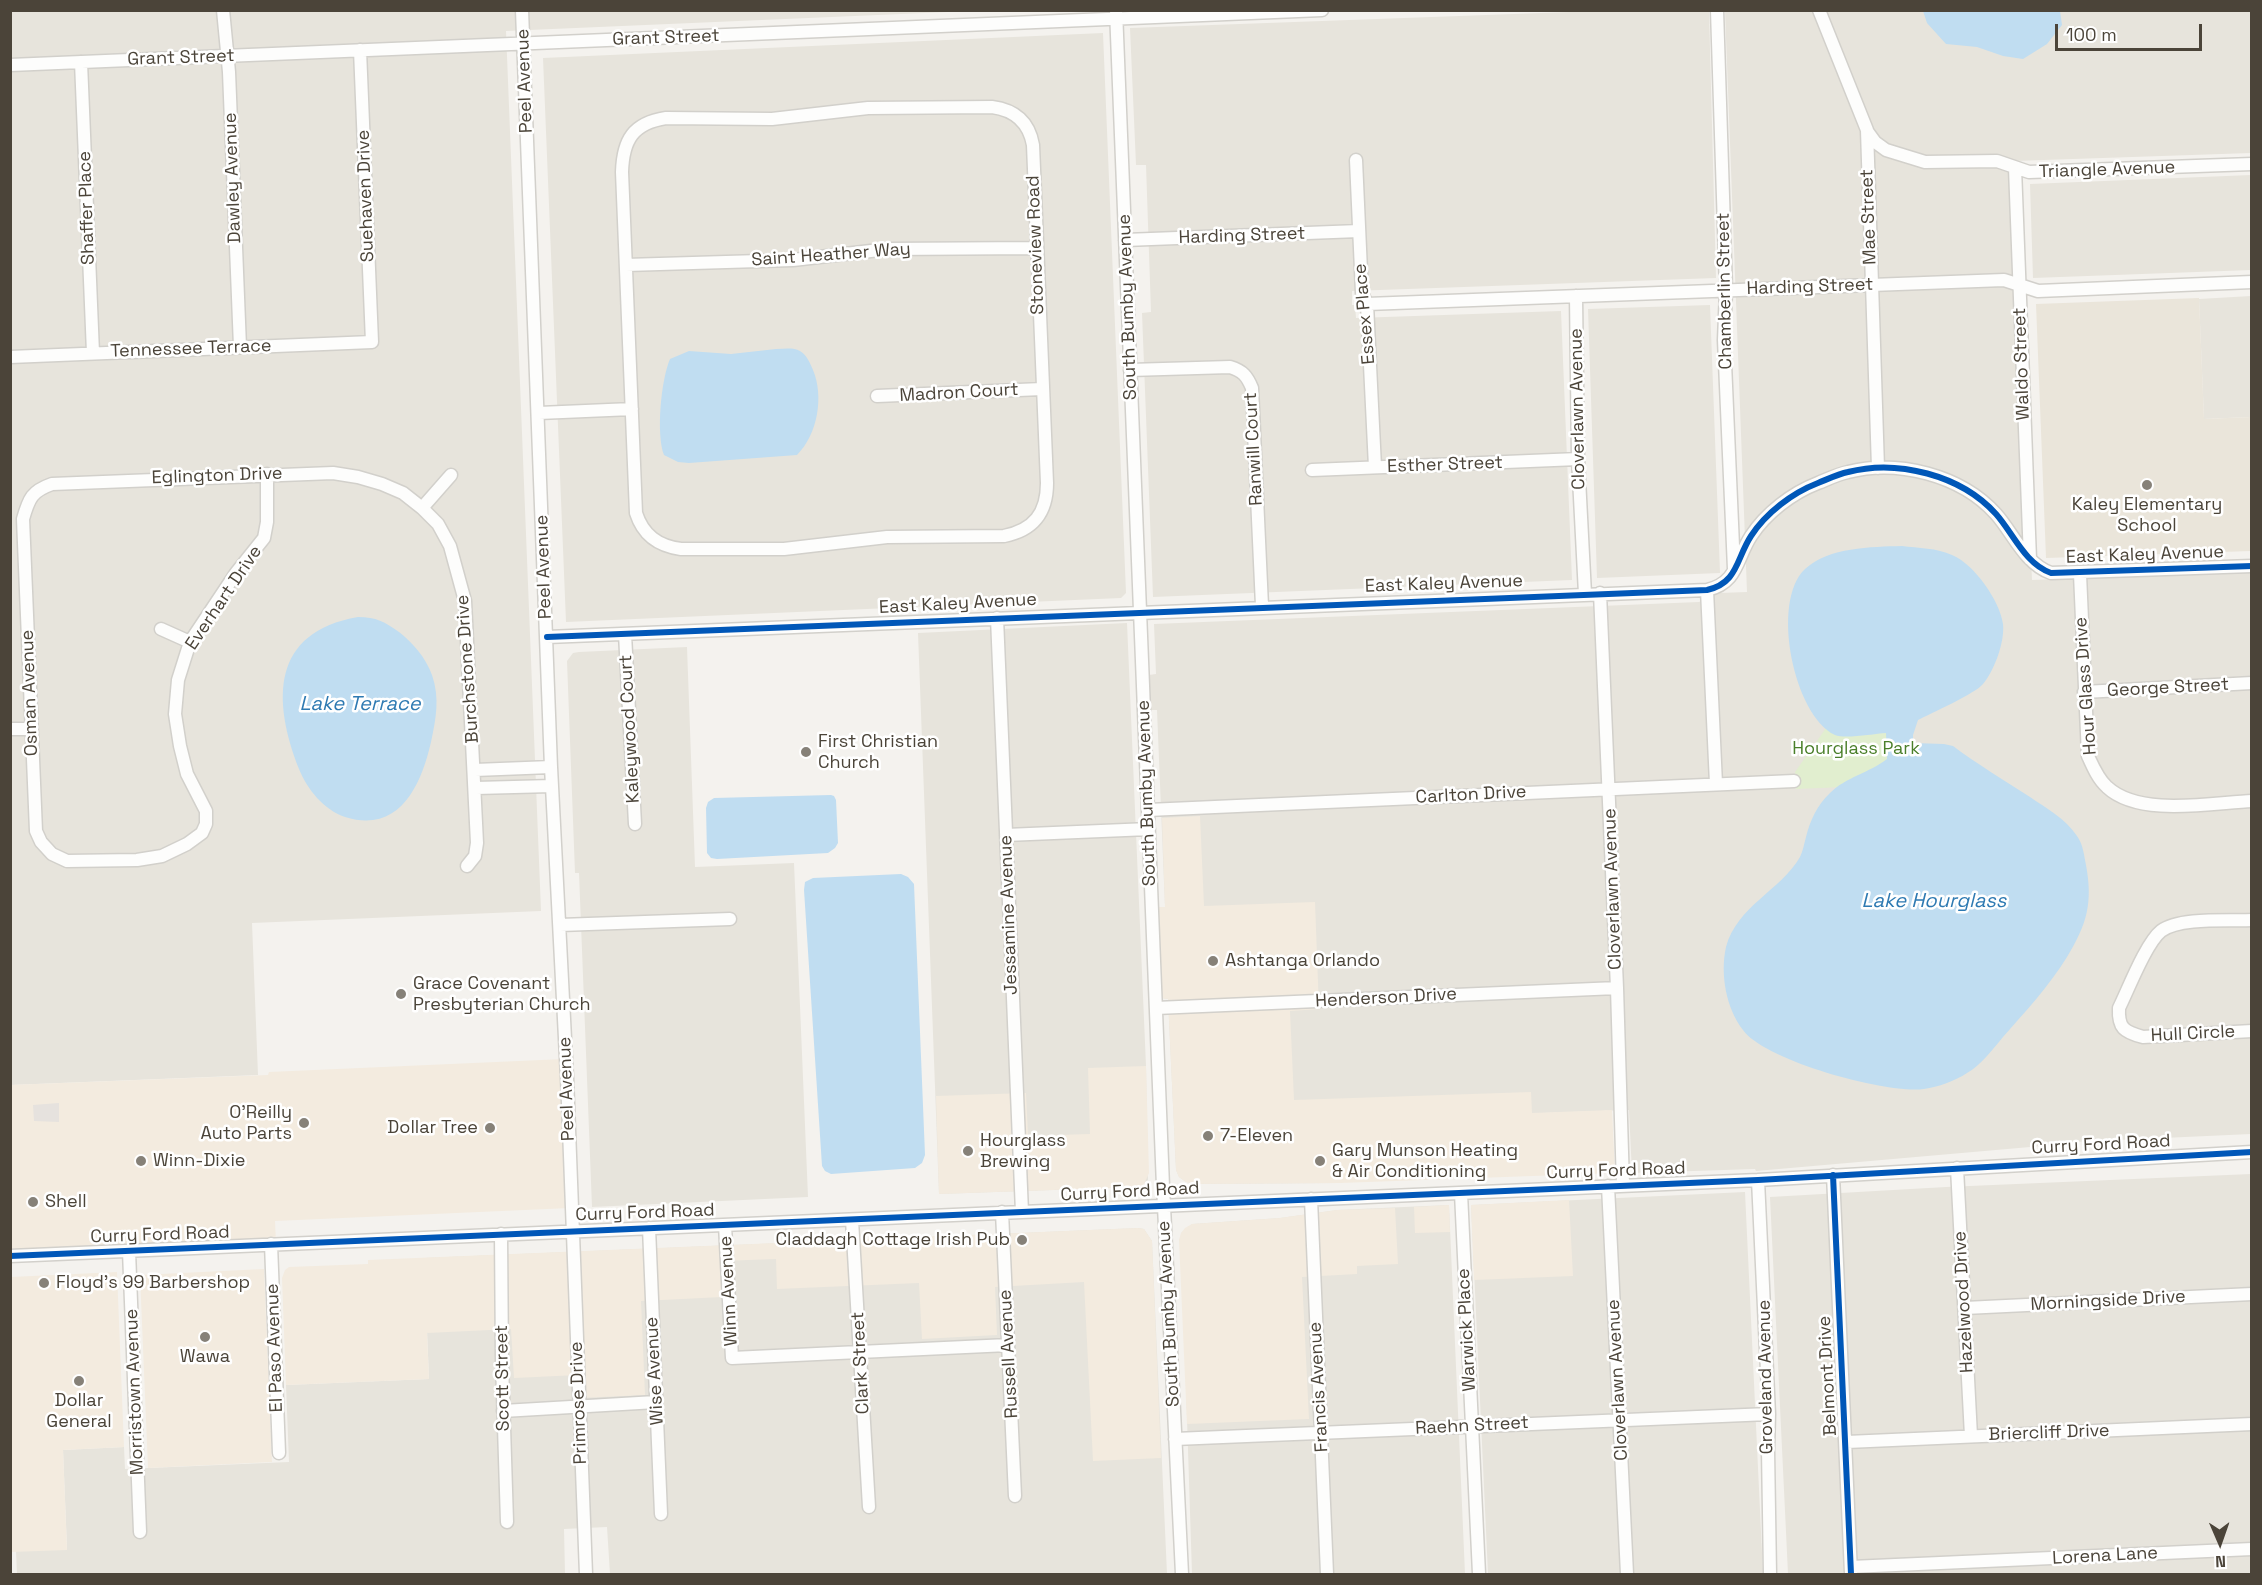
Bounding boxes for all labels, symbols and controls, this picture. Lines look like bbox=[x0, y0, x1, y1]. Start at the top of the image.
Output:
scale bar bbox=[2058, 12, 2205, 50]
text: 100 m bbox=[2066, 23, 2117, 46]
street label: Grant Street bbox=[612, 25, 720, 51]
street label: Peel Avenue bbox=[512, 28, 538, 134]
street label: Grant Street bbox=[127, 45, 235, 71]
street label: Dawley Avenue bbox=[220, 112, 246, 244]
street label: Suehaven Drive bbox=[353, 129, 379, 263]
street label: Shaffer Place bbox=[74, 151, 100, 265]
street label: Triangle Avenue bbox=[2038, 157, 2176, 183]
street label: Mae Street bbox=[1857, 169, 1881, 265]
street label: Stoneview Road bbox=[1023, 175, 1049, 315]
street label: Chamberlin Street bbox=[1713, 212, 1737, 370]
street label: South Bumby Avenue bbox=[1114, 214, 1142, 400]
street label: Harding Street bbox=[1178, 223, 1306, 249]
street label: Saint Heather Way bbox=[751, 239, 911, 271]
street label: Essex Place bbox=[1350, 263, 1380, 365]
street label: Harding Street bbox=[1746, 274, 1874, 300]
street label: Waldo Street bbox=[2009, 307, 2035, 421]
street label: Cloverlawn Avenue bbox=[1566, 328, 1590, 490]
street label: Tennessee Terrace bbox=[110, 335, 272, 363]
street label: Madron Court bbox=[899, 379, 1019, 407]
street label: Ranwill Court bbox=[1240, 392, 1268, 506]
street label: Esther Street bbox=[1387, 452, 1503, 478]
street label: Eglington Drive bbox=[151, 463, 283, 489]
marker: Kaley Elementary School bbox=[2140, 478, 2154, 492]
place label: Kaley Elementary School bbox=[2072, 494, 2222, 536]
street label: Peel Avenue bbox=[531, 514, 557, 620]
street label: East Kaley Avenue bbox=[2066, 541, 2224, 569]
street label: Everhart Drive bbox=[181, 542, 267, 654]
street label: East Kaley Avenue bbox=[1365, 570, 1523, 598]
street label: East Kaley Avenue bbox=[878, 589, 1038, 619]
street label: Burchstone Drive bbox=[452, 594, 484, 744]
street label: Hour Glass Drive bbox=[2070, 616, 2102, 756]
street label: Osman Avenue bbox=[17, 629, 43, 757]
street label: Kaleywood Court bbox=[615, 654, 645, 804]
street label: George Street bbox=[2107, 674, 2229, 702]
water label: Lake Terrace bbox=[300, 693, 420, 717]
street label: South Bumby Avenue bbox=[1133, 700, 1161, 886]
place label: First Christian Church bbox=[818, 731, 938, 774]
park label: Hourglass Park bbox=[1792, 738, 1920, 760]
marker: First Christian Church bbox=[799, 745, 813, 759]
street label: Carlton Drive bbox=[1415, 781, 1527, 809]
street label: Cloverlawn Avenue bbox=[1599, 808, 1627, 970]
street label: Jessamine Avenue bbox=[995, 835, 1023, 995]
water label: Lake Hourglass bbox=[1862, 890, 2006, 914]
place label: Ashtanga Orlando bbox=[1225, 950, 1380, 972]
marker: Ashtanga Orlando bbox=[1206, 954, 1220, 968]
place label: Grace Covenant Presbyterian Church bbox=[413, 973, 591, 1016]
street label: Henderson Drive bbox=[1315, 984, 1457, 1012]
marker: Grace Covenant Presbyterian Church bbox=[394, 987, 408, 1001]
street label: Hull Circle bbox=[2150, 1021, 2236, 1047]
street label: Peel Avenue bbox=[554, 1036, 580, 1142]
place label: O'Reilly Auto Parts bbox=[200, 1102, 292, 1144]
marker: O'Reilly Auto Parts bbox=[297, 1116, 311, 1130]
place label: Dollar Tree bbox=[387, 1117, 478, 1139]
marker: Dollar Tree bbox=[483, 1121, 497, 1135]
place label: 7-Eleven bbox=[1220, 1125, 1293, 1147]
marker: 7-Eleven bbox=[1201, 1129, 1215, 1143]
place label: Hourglass Brewing bbox=[980, 1130, 1066, 1172]
street label: Curry Ford Road bbox=[2031, 1131, 2171, 1159]
place label: Gary Munson Heating & Air Conditioning bbox=[1332, 1140, 1518, 1182]
marker: Hourglass Brewing bbox=[961, 1144, 975, 1158]
place label: Winn-Dixie bbox=[153, 1150, 246, 1172]
marker: Winn-Dixie bbox=[134, 1154, 148, 1168]
marker: Gary Munson Heating & Air Conditioning bbox=[1313, 1154, 1327, 1168]
street label: Curry Ford Road bbox=[1546, 1158, 1686, 1184]
street label: Curry Ford Road bbox=[1060, 1178, 1200, 1206]
place label: Shell bbox=[45, 1191, 87, 1213]
marker: Shell bbox=[26, 1195, 40, 1209]
street label: Curry Ford Road bbox=[575, 1200, 715, 1226]
street label: South Bumby Avenue bbox=[1153, 1220, 1185, 1408]
street label: Curry Ford Road bbox=[90, 1222, 230, 1248]
place label: Claddagh Cottage Irish Pub bbox=[776, 1229, 1010, 1251]
street label: Hazelwood Drive bbox=[1949, 1230, 1979, 1374]
marker: Claddagh Cottage Irish Pub bbox=[1015, 1233, 1029, 1247]
street label: Winn Avenue bbox=[715, 1235, 743, 1347]
street label: Warwick Place bbox=[1453, 1268, 1481, 1392]
place label: Floyd's 99 Barbershop bbox=[56, 1272, 250, 1294]
marker: Floyd's 99 Barbershop bbox=[37, 1276, 51, 1290]
street label: El Paso Avenue bbox=[262, 1283, 288, 1413]
street label: Morningside Drive bbox=[2030, 1286, 2186, 1316]
street label: Russell Avenue bbox=[995, 1289, 1023, 1419]
street label: Cloverlawn Avenue bbox=[1603, 1299, 1633, 1461]
street label: Groveland Avenue bbox=[1754, 1299, 1778, 1455]
street label: Morristown Avenue bbox=[121, 1308, 149, 1476]
street label: Clark Street bbox=[848, 1311, 874, 1415]
street label: Belmont Drive bbox=[1814, 1315, 1842, 1437]
street label: Wise Avenue bbox=[641, 1316, 669, 1426]
street label: Francis Avenue bbox=[1305, 1321, 1333, 1453]
street label: Scott Street bbox=[491, 1324, 515, 1432]
marker: Wawa bbox=[198, 1330, 212, 1344]
street label: Primrose Drive bbox=[566, 1341, 592, 1465]
place label: Wawa bbox=[180, 1346, 230, 1368]
marker: Dollar General bbox=[72, 1374, 86, 1388]
place label: Dollar General bbox=[46, 1390, 112, 1432]
street label: Raehn Street bbox=[1415, 1412, 1529, 1440]
street label: Briercliff Drive bbox=[1988, 1420, 2110, 1446]
north arrow bbox=[2190, 1513, 2250, 1573]
street label: Lorena Lane bbox=[2052, 1542, 2158, 1570]
text: N bbox=[2215, 1551, 2226, 1572]

